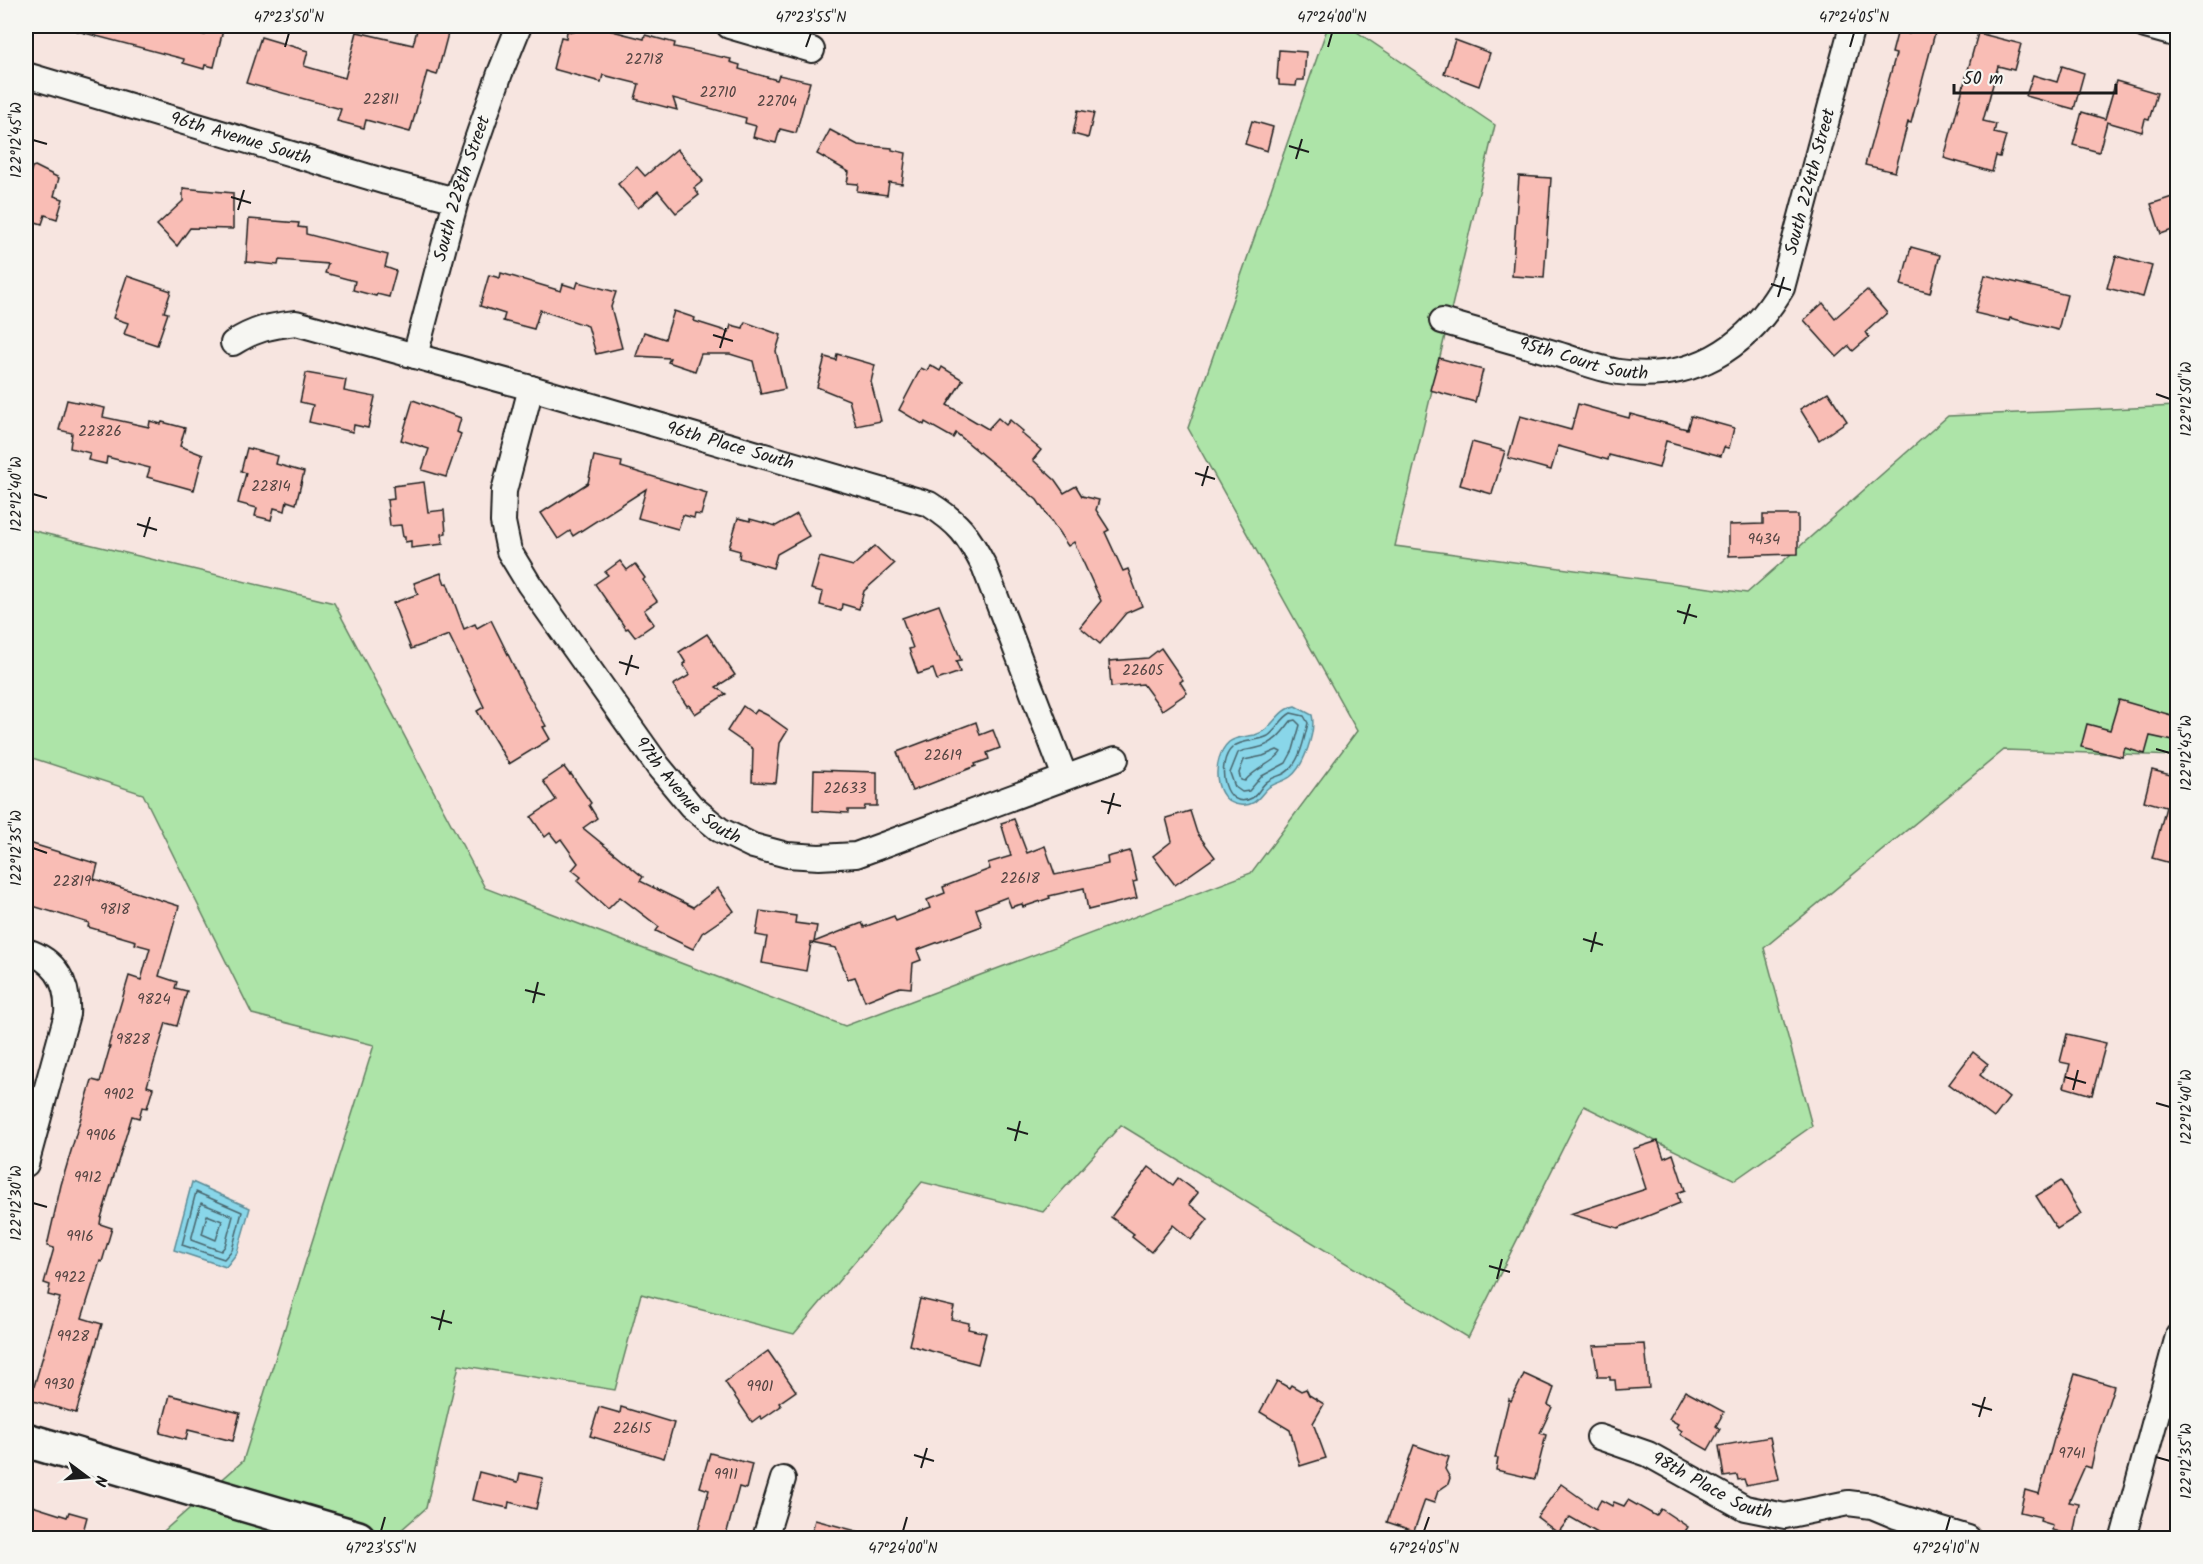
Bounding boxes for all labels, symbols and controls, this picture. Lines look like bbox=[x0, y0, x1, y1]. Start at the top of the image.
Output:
text: 47°23'50"N bbox=[254, 6, 324, 30]
text: 47°23'55"N bbox=[776, 6, 846, 30]
text: 47°24'00"N bbox=[1297, 6, 1367, 30]
text: 47°24'05"N bbox=[1819, 6, 1889, 30]
house number: 22718 bbox=[625, 48, 664, 72]
scale bar bbox=[1954, 57, 2116, 95]
text: 50 m bbox=[1963, 65, 2003, 94]
house number: 22710 bbox=[700, 81, 737, 105]
house number: 22811 bbox=[363, 88, 399, 112]
house number: 22704 bbox=[757, 90, 797, 114]
text: 122°12'45"W bbox=[5, 102, 29, 178]
street label: 96th Avenue South bbox=[167, 104, 315, 174]
street label: South 224th Street bbox=[1777, 104, 1844, 258]
street label: South 228th Street bbox=[426, 111, 499, 265]
street label: 95th Court South bbox=[1515, 329, 1648, 388]
text: 122°12'50"W bbox=[2175, 361, 2199, 437]
street label: 96th Place South bbox=[663, 414, 797, 478]
house number: 22826 bbox=[78, 420, 122, 444]
text: 122°12'40"W bbox=[5, 456, 29, 532]
house number: 22814 bbox=[251, 475, 291, 499]
house number: 9434 bbox=[1748, 528, 1780, 552]
house number: 22605 bbox=[1122, 659, 1165, 683]
text: 122°12'45"W bbox=[2175, 715, 2199, 791]
street label: 97th Avenue South bbox=[627, 731, 746, 853]
house number: 22619 bbox=[924, 744, 963, 768]
house number: 22633 bbox=[824, 777, 867, 801]
text: 122°12'35"W bbox=[5, 810, 29, 886]
house number: 22618 bbox=[1000, 867, 1041, 891]
house number: 22819 bbox=[53, 870, 92, 894]
house number: 9818 bbox=[100, 898, 131, 922]
house number: 9824 bbox=[137, 988, 171, 1012]
house number: 9828 bbox=[116, 1028, 151, 1052]
text: 122°12'40"W bbox=[2175, 1069, 2199, 1145]
house number: 9902 bbox=[104, 1083, 134, 1107]
house number: 9906 bbox=[86, 1124, 116, 1148]
text: 122°12'30"W bbox=[5, 1165, 29, 1241]
house number: 9912 bbox=[74, 1166, 102, 1190]
house number: 9916 bbox=[66, 1225, 94, 1249]
house number: 9922 bbox=[54, 1266, 86, 1290]
house number: 9928 bbox=[57, 1325, 90, 1349]
house number: 9930 bbox=[44, 1373, 75, 1397]
house number: 9901 bbox=[747, 1375, 774, 1399]
house number: 22615 bbox=[613, 1417, 652, 1441]
text: 122°12'35"W bbox=[2175, 1423, 2199, 1499]
house number: 9741 bbox=[2058, 1442, 2086, 1466]
street label: 98th Place South bbox=[1646, 1444, 1775, 1528]
north arrow bbox=[57, 1447, 117, 1507]
house number: 9911 bbox=[714, 1463, 738, 1487]
text: N bbox=[87, 1472, 113, 1489]
text: 47°23'55"N bbox=[346, 1537, 416, 1561]
text: 47°24'00"N bbox=[868, 1537, 938, 1561]
text: 47°24'05"N bbox=[1389, 1537, 1459, 1561]
text: 47°24'10"N bbox=[1913, 1537, 1979, 1561]

